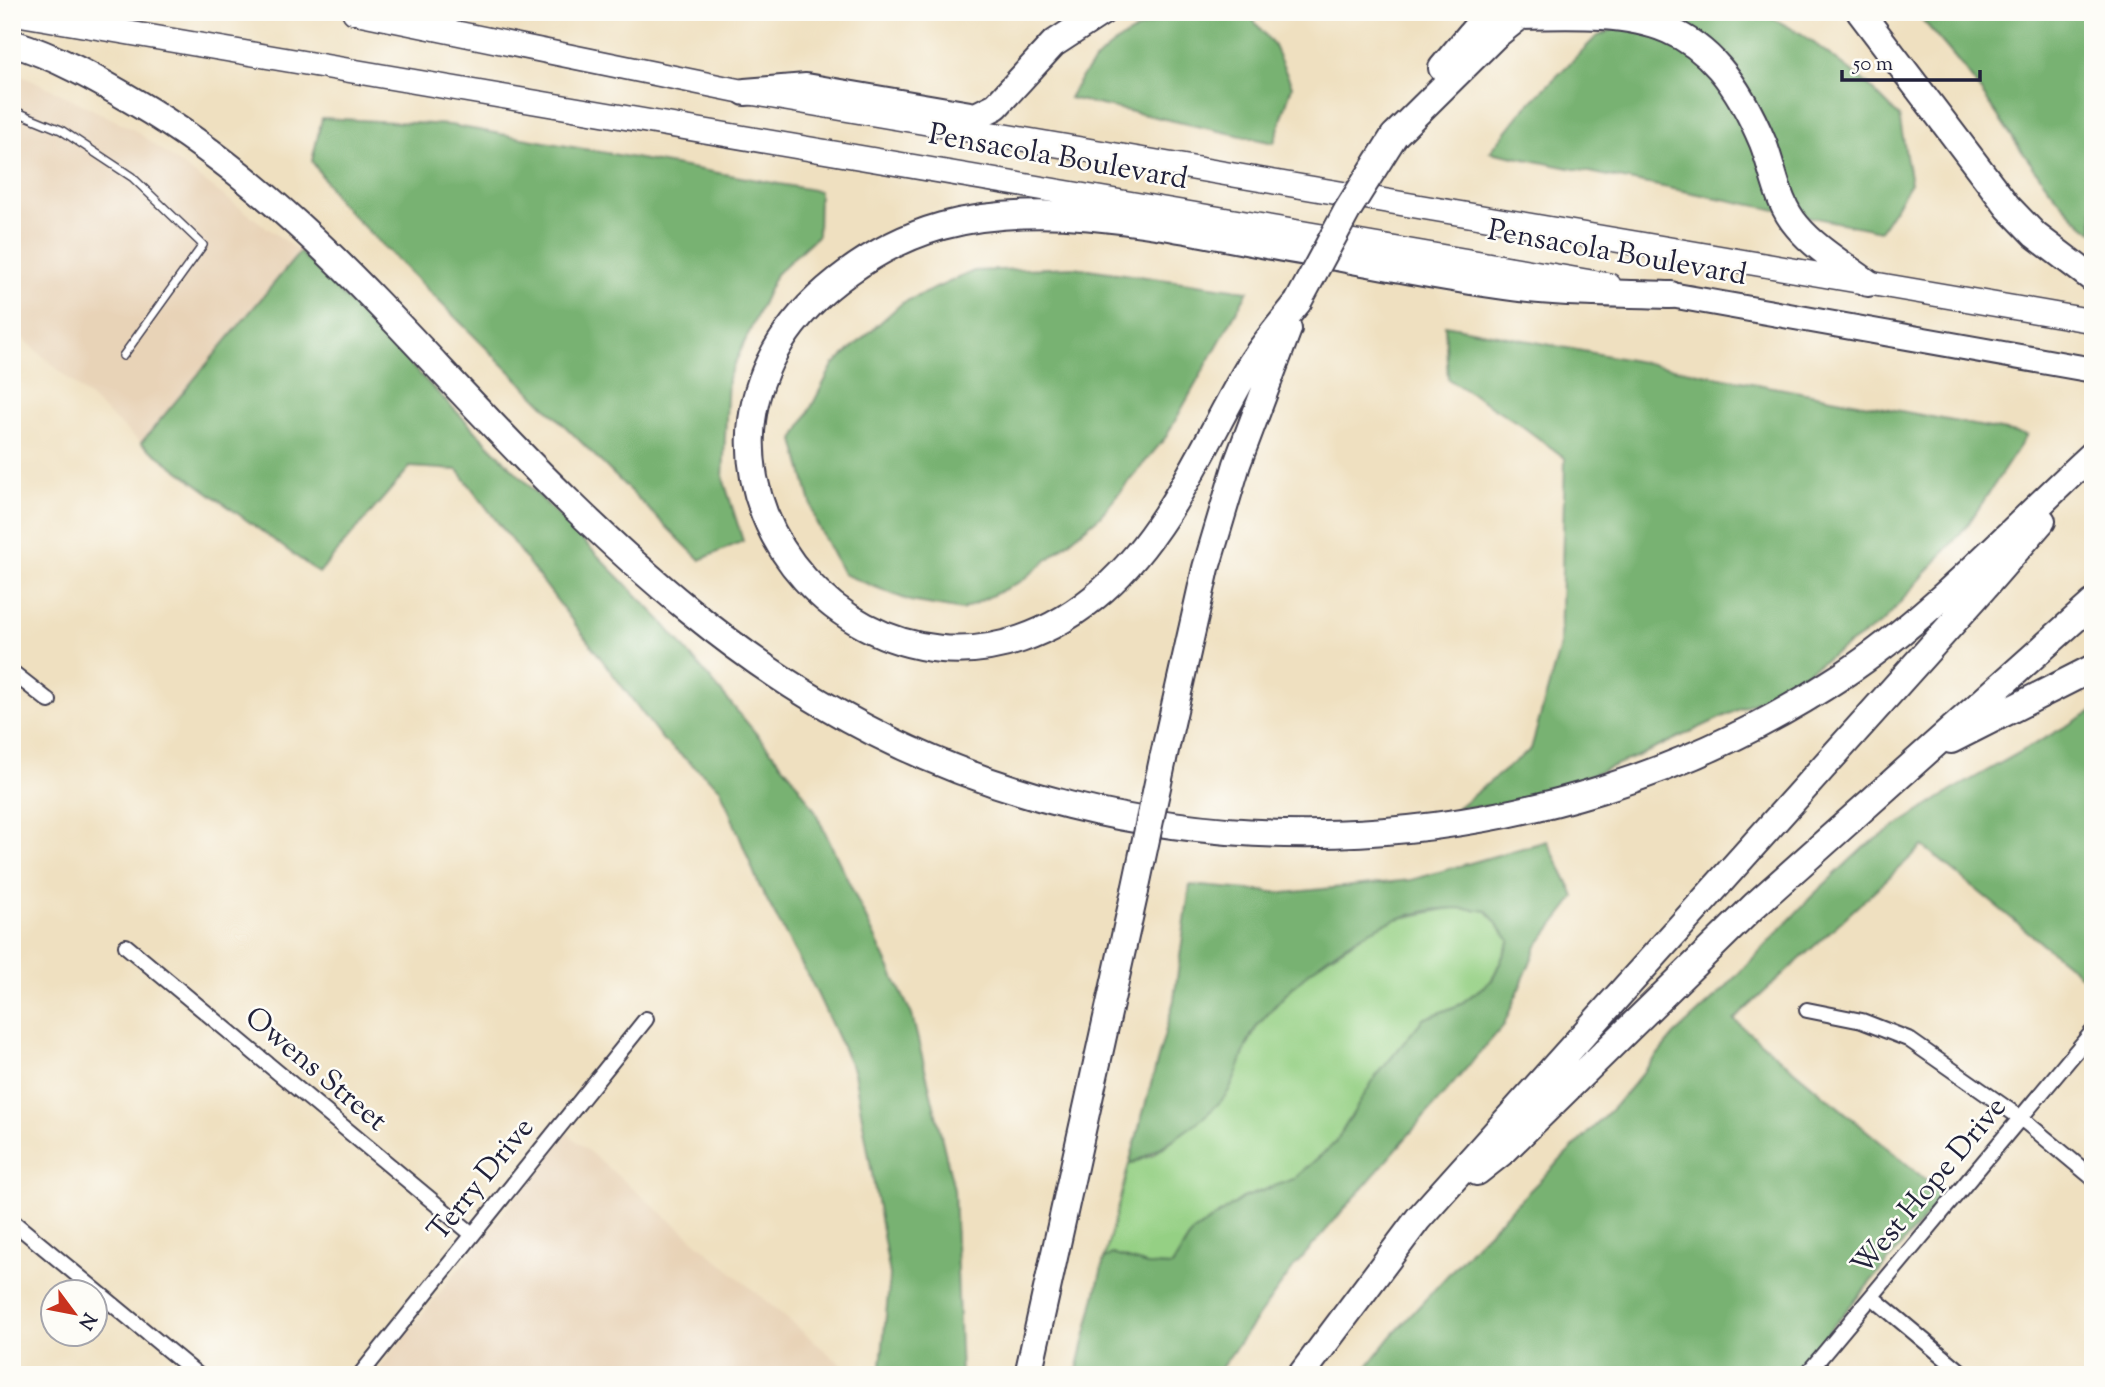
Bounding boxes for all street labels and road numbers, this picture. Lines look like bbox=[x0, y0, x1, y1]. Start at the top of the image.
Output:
street label: Pensacola Boulevard bbox=[925, 114, 1191, 202]
street label: Pensacola Boulevard bbox=[1484, 210, 1750, 298]
street label: Owens Street bbox=[234, 997, 396, 1143]
street label: West Hope Drive bbox=[1842, 1088, 2018, 1286]
street label: Terry Drive bbox=[419, 1109, 545, 1251]

